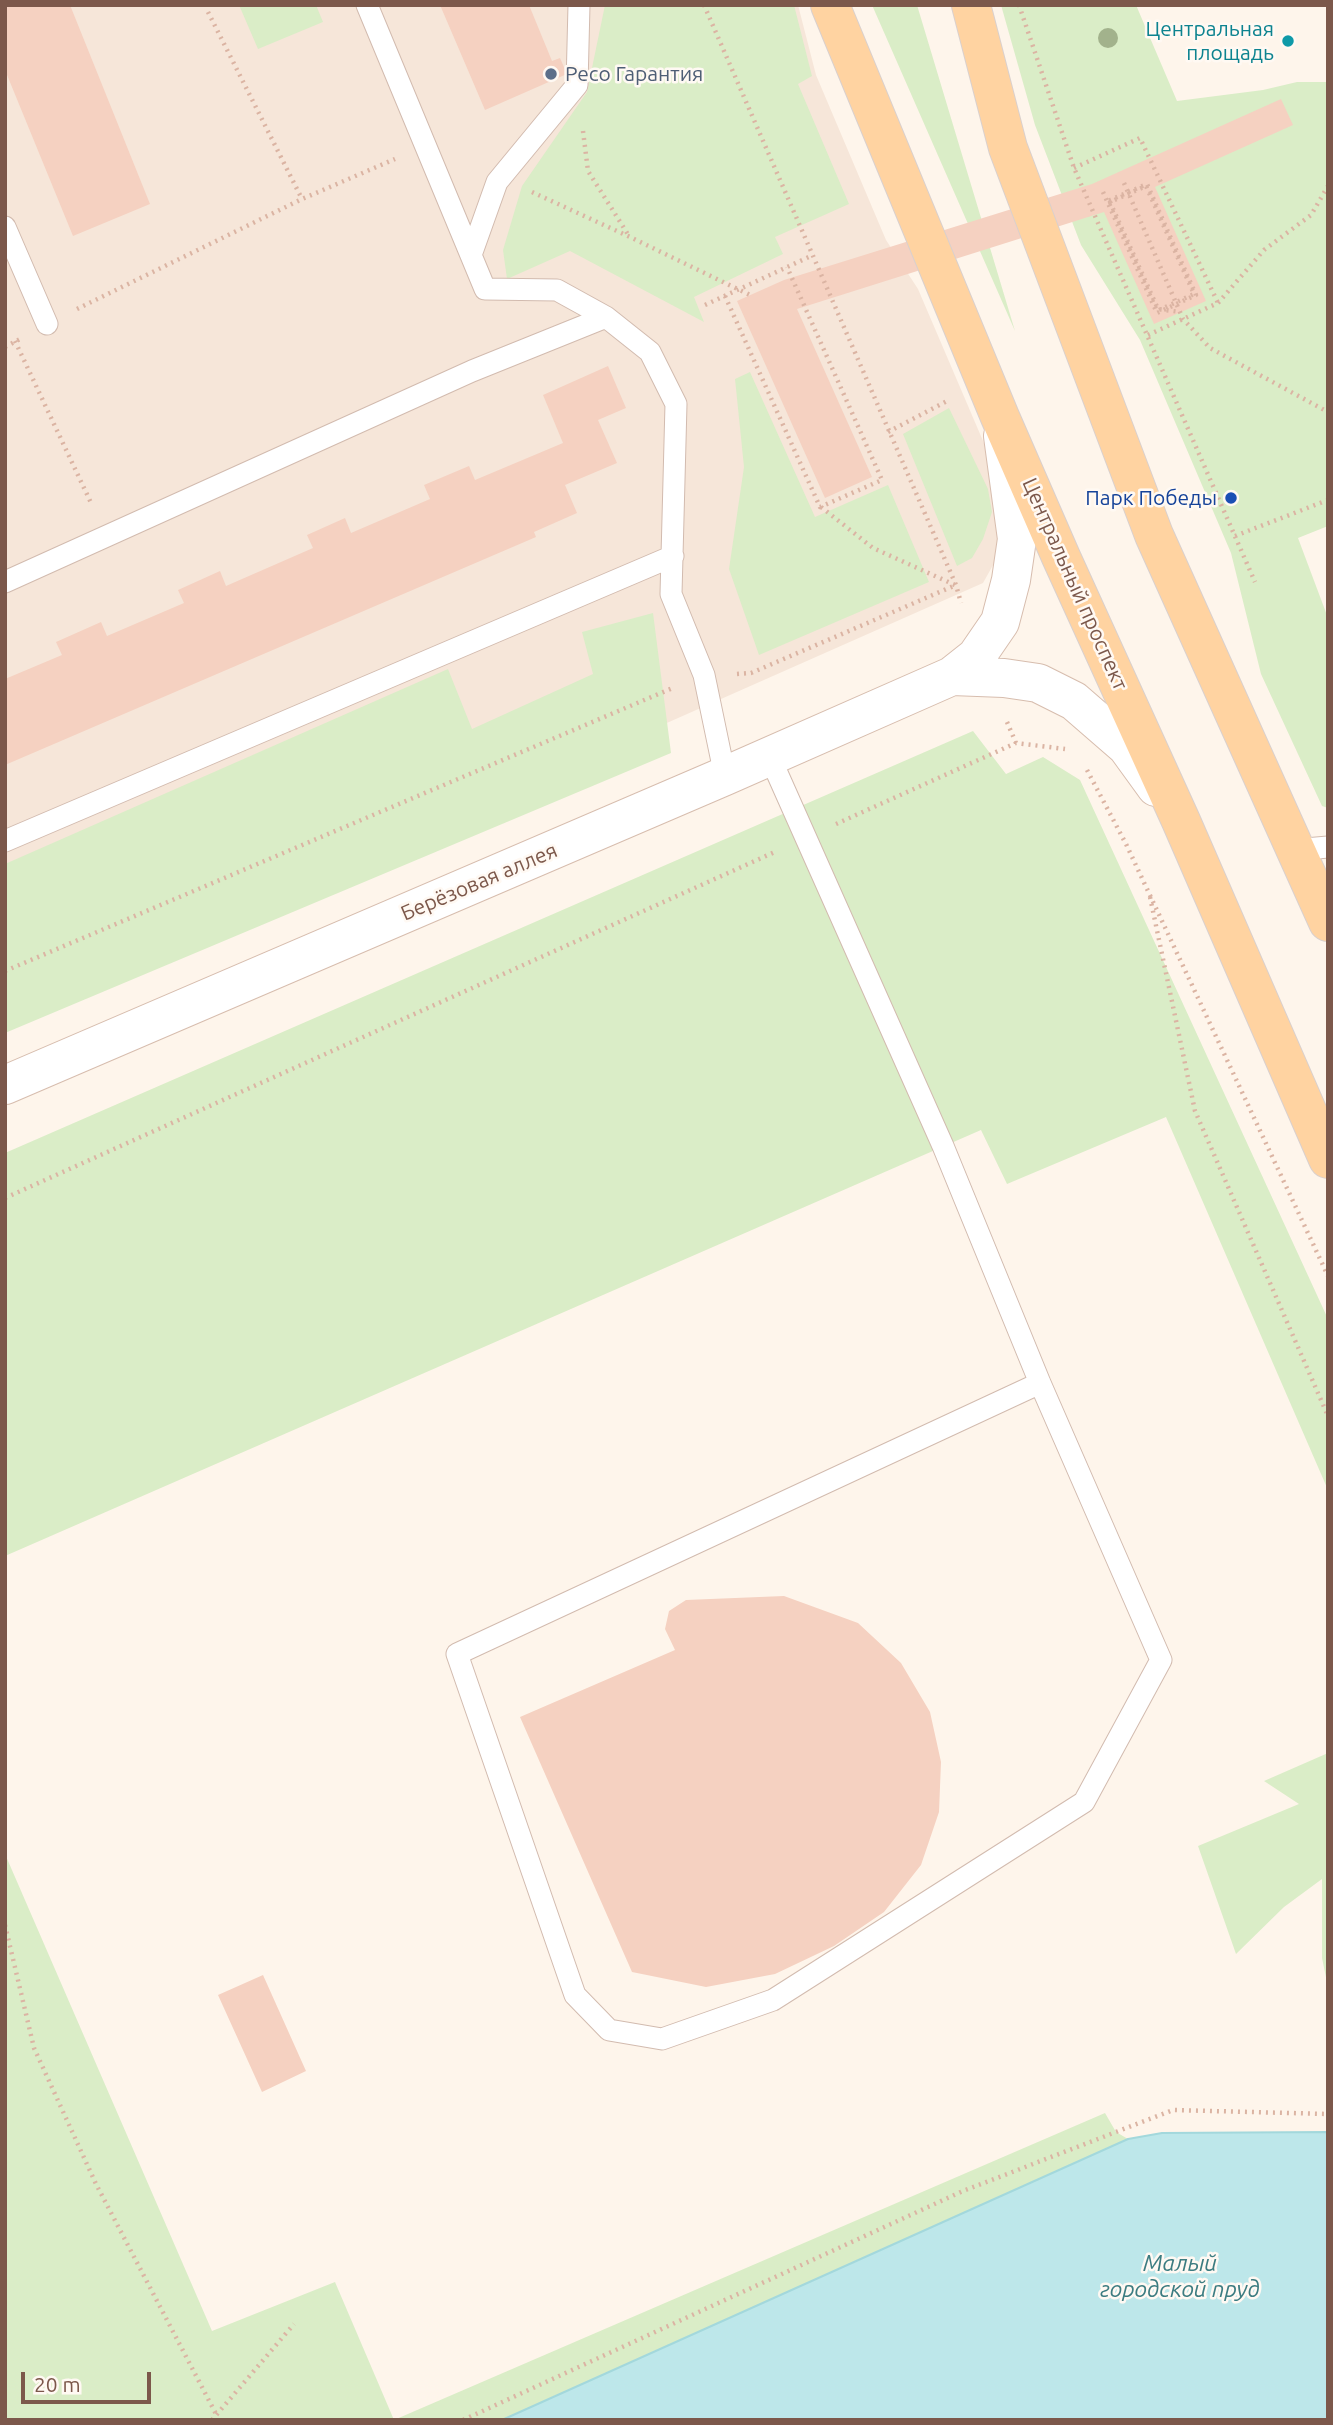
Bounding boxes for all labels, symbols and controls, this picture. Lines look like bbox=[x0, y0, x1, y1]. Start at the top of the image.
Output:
place label: Центральная площадь bbox=[1145, 16, 1274, 66]
marker: Центральная площадь bbox=[1280, 33, 1296, 49]
place label: Ресо Гарантия bbox=[565, 61, 703, 87]
marker: Ресо Гарантия bbox=[543, 66, 559, 82]
street label: Центральный проспект bbox=[1017, 474, 1133, 694]
place label: Парк Победы bbox=[1085, 485, 1217, 511]
marker: Парк Победы bbox=[1223, 490, 1239, 506]
street label: Берёзовая аллея bbox=[397, 838, 561, 926]
water label: Малый городской пруд bbox=[1100, 2249, 1260, 2303]
scale bar bbox=[24, 2358, 154, 2402]
text: 20 m bbox=[34, 2372, 81, 2396]

